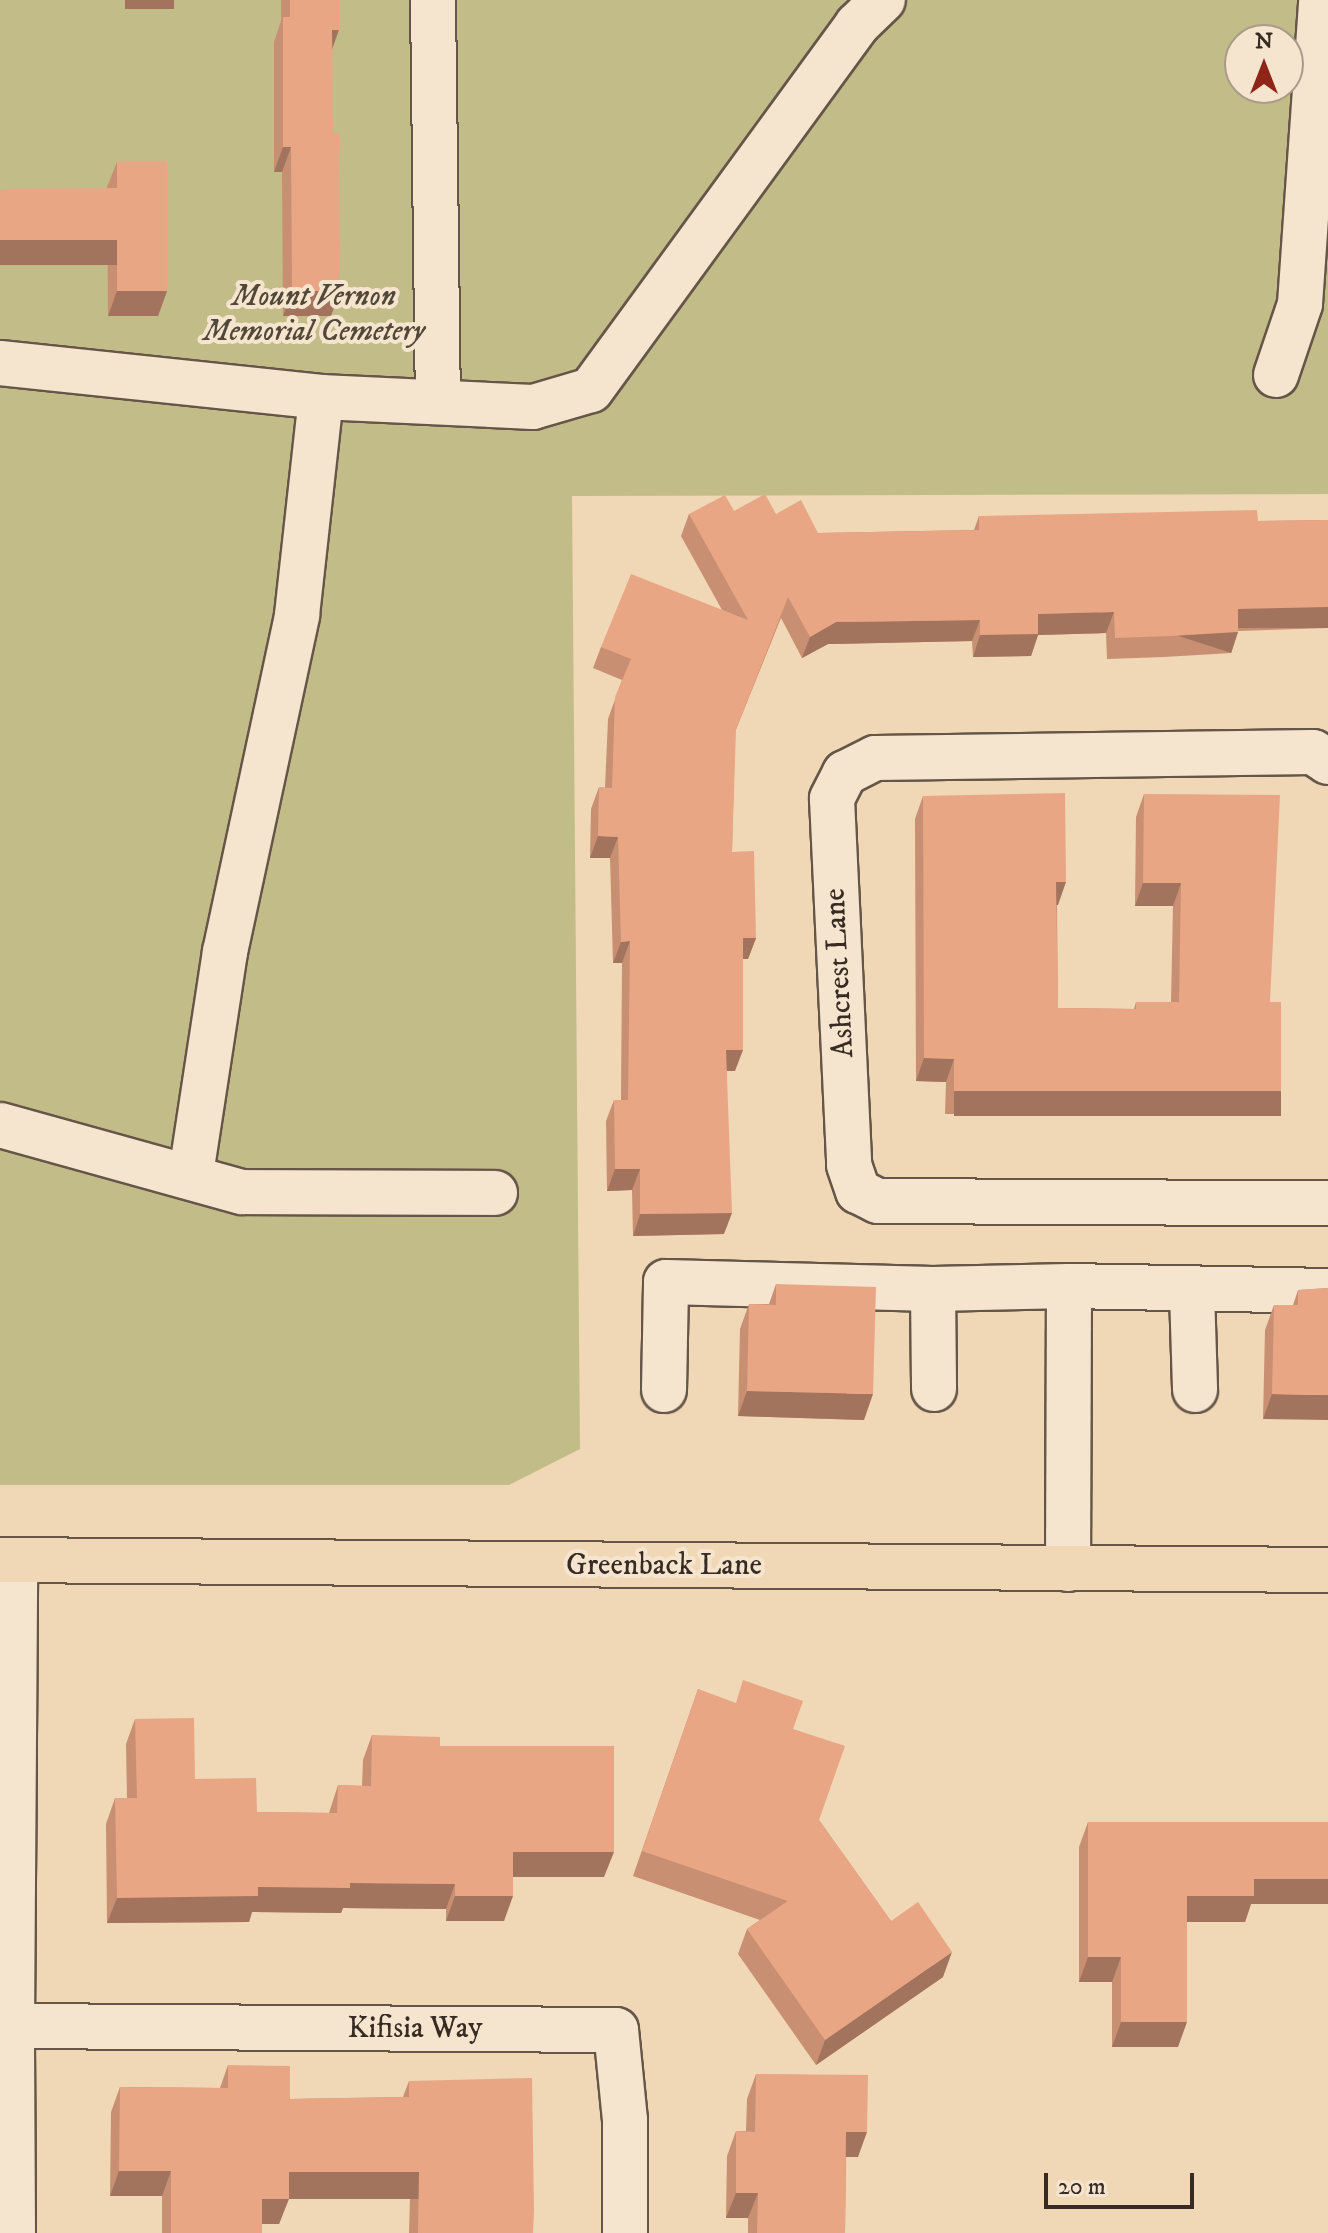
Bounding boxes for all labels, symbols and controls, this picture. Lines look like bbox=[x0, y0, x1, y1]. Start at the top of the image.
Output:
north arrow bbox=[1224, 24, 1304, 104]
text: N bbox=[1255, 28, 1273, 55]
park label: Mount Vernon Memorial Cemetery bbox=[203, 279, 425, 350]
street label: Ashcrest Lane bbox=[818, 887, 862, 1059]
street label: Greenback Lane bbox=[566, 1548, 762, 1584]
street label: Kifisia Way bbox=[347, 2011, 483, 2047]
scale bar bbox=[1048, 2157, 1198, 2207]
text: 20 m bbox=[1058, 2172, 1106, 2202]

